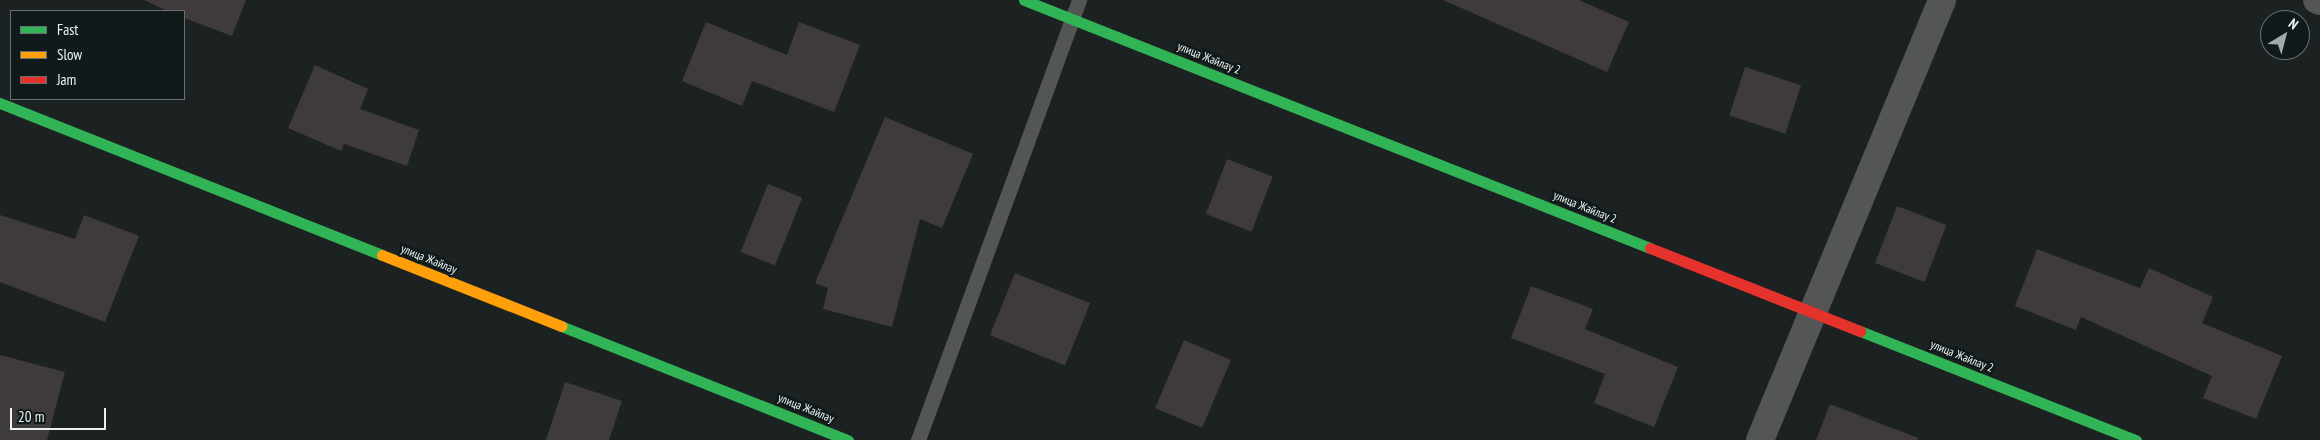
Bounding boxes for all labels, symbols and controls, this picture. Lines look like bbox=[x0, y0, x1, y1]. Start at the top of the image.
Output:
legend bbox=[10, 10, 185, 100]
north arrow bbox=[2260, 10, 2310, 60]
text: N bbox=[2285, 14, 2302, 33]
text: Fast bbox=[57, 20, 78, 39]
street label: улица Жайлау 2 bbox=[1175, 39, 1243, 77]
text: Slow bbox=[57, 45, 82, 64]
text: Jam bbox=[57, 70, 76, 89]
street label: улица Жайлау 2 bbox=[1551, 188, 1619, 226]
street label: улица Жайлау bbox=[399, 241, 459, 277]
street label: улица Жайлау 2 bbox=[1928, 337, 1996, 375]
street label: улица Жайлау bbox=[776, 390, 836, 426]
scale bar bbox=[12, 398, 109, 430]
text: 20 m bbox=[18, 407, 44, 426]

